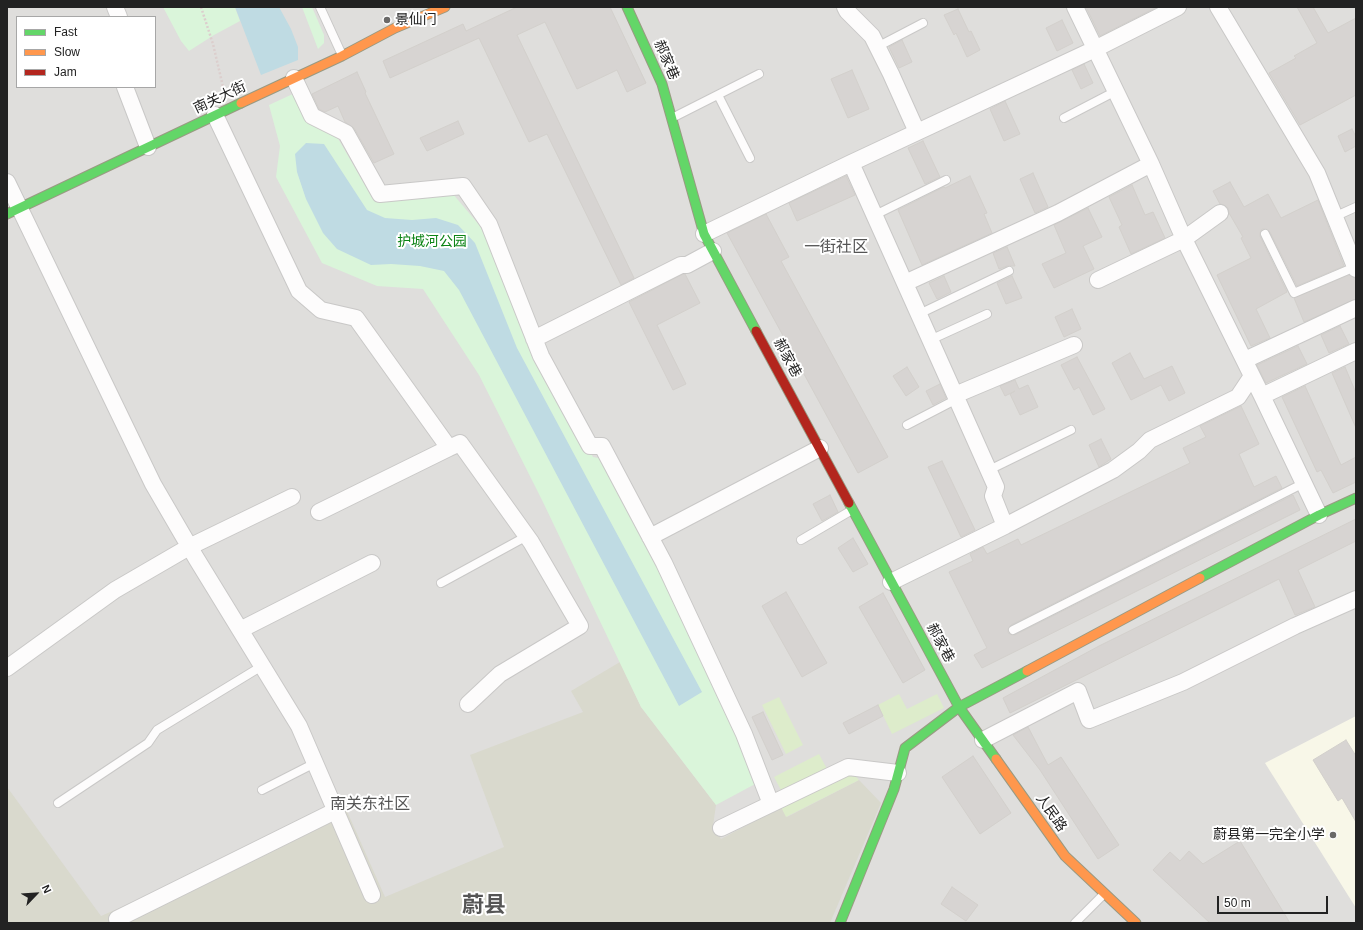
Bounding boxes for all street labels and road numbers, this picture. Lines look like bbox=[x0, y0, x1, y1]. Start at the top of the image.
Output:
street label: 郝家巷 bbox=[650, 37, 682, 83]
street label: 南关大街 bbox=[191, 79, 249, 117]
street label: 郝家巷 bbox=[770, 336, 804, 380]
street label: 郝家巷 bbox=[923, 621, 957, 665]
street label: 人民路 bbox=[1032, 791, 1070, 835]

